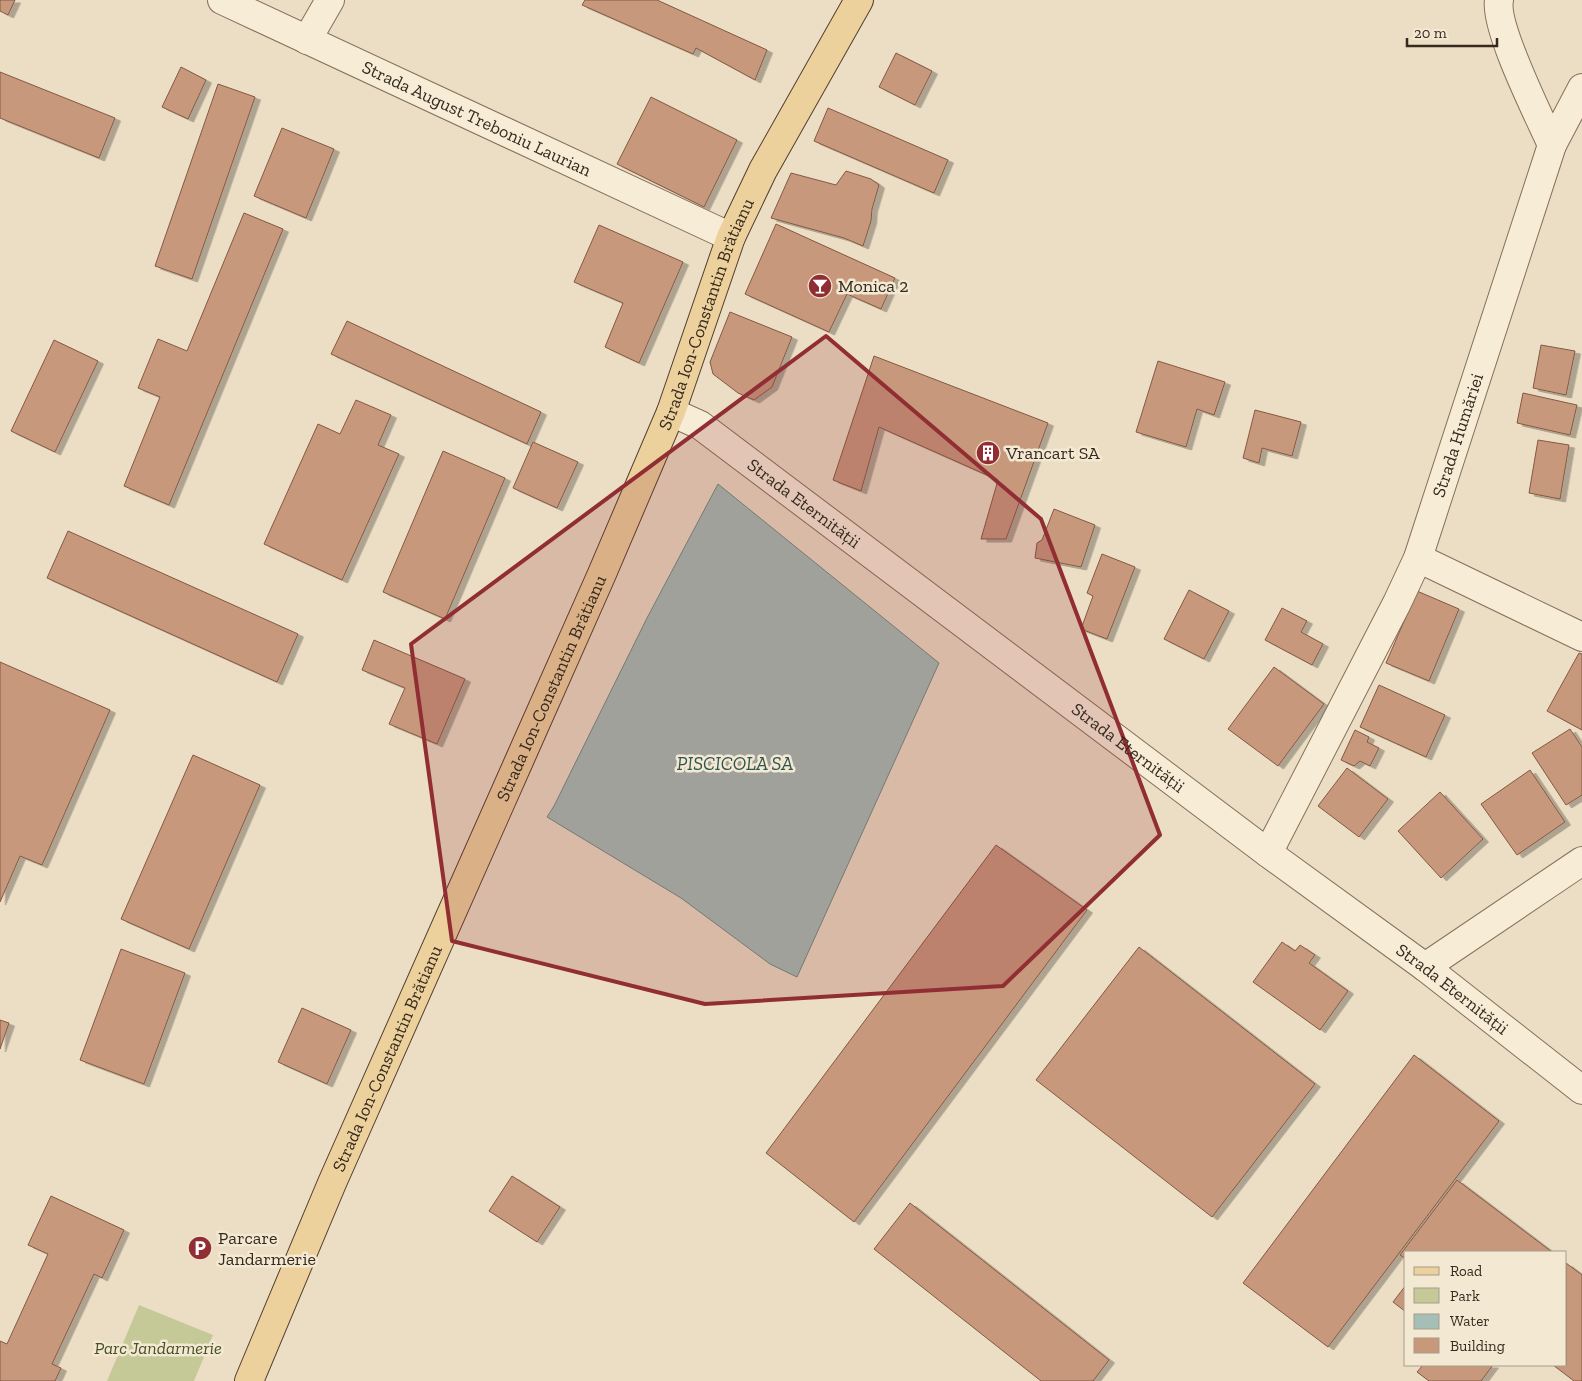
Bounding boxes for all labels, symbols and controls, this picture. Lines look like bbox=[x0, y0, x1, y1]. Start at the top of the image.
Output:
scale bar bbox=[1407, 15, 1497, 47]
text: 20 m bbox=[1414, 24, 1447, 42]
street label: Strada August Treboniu Laurian bbox=[359, 56, 595, 182]
street label: Strada Ion-Constantin Brătianu bbox=[654, 195, 759, 433]
bar icon: Monica 2 bbox=[807, 273, 833, 299]
place label: Monica 2 bbox=[838, 275, 908, 297]
street label: Strada Humăriei bbox=[1427, 371, 1488, 500]
building icon: Vrancart SA bbox=[975, 440, 1001, 466]
place label: Vrancart SA bbox=[1005, 442, 1100, 464]
street label: Strada Eternității bbox=[743, 454, 865, 553]
street label: Strada Ion-Constantin Brătianu bbox=[492, 572, 611, 805]
street label: Strada Eternității bbox=[1067, 698, 1189, 797]
water label: PISCICOLA SA bbox=[677, 752, 793, 775]
street label: Strada Eternității bbox=[1392, 939, 1513, 1039]
street label: Strada Ion-Constantin Brătianu bbox=[327, 942, 447, 1175]
place label: Parcare Jandarmerie bbox=[218, 1227, 316, 1270]
parking icon: Parcare Jandarmerie bbox=[187, 1235, 213, 1261]
legend bbox=[1404, 1251, 1567, 1366]
text: Road bbox=[1450, 1262, 1483, 1280]
text: Park bbox=[1450, 1287, 1480, 1305]
text: Water bbox=[1450, 1312, 1490, 1330]
park label: Parc Jandarmerie bbox=[94, 1337, 222, 1359]
text: Building bbox=[1450, 1337, 1505, 1355]

